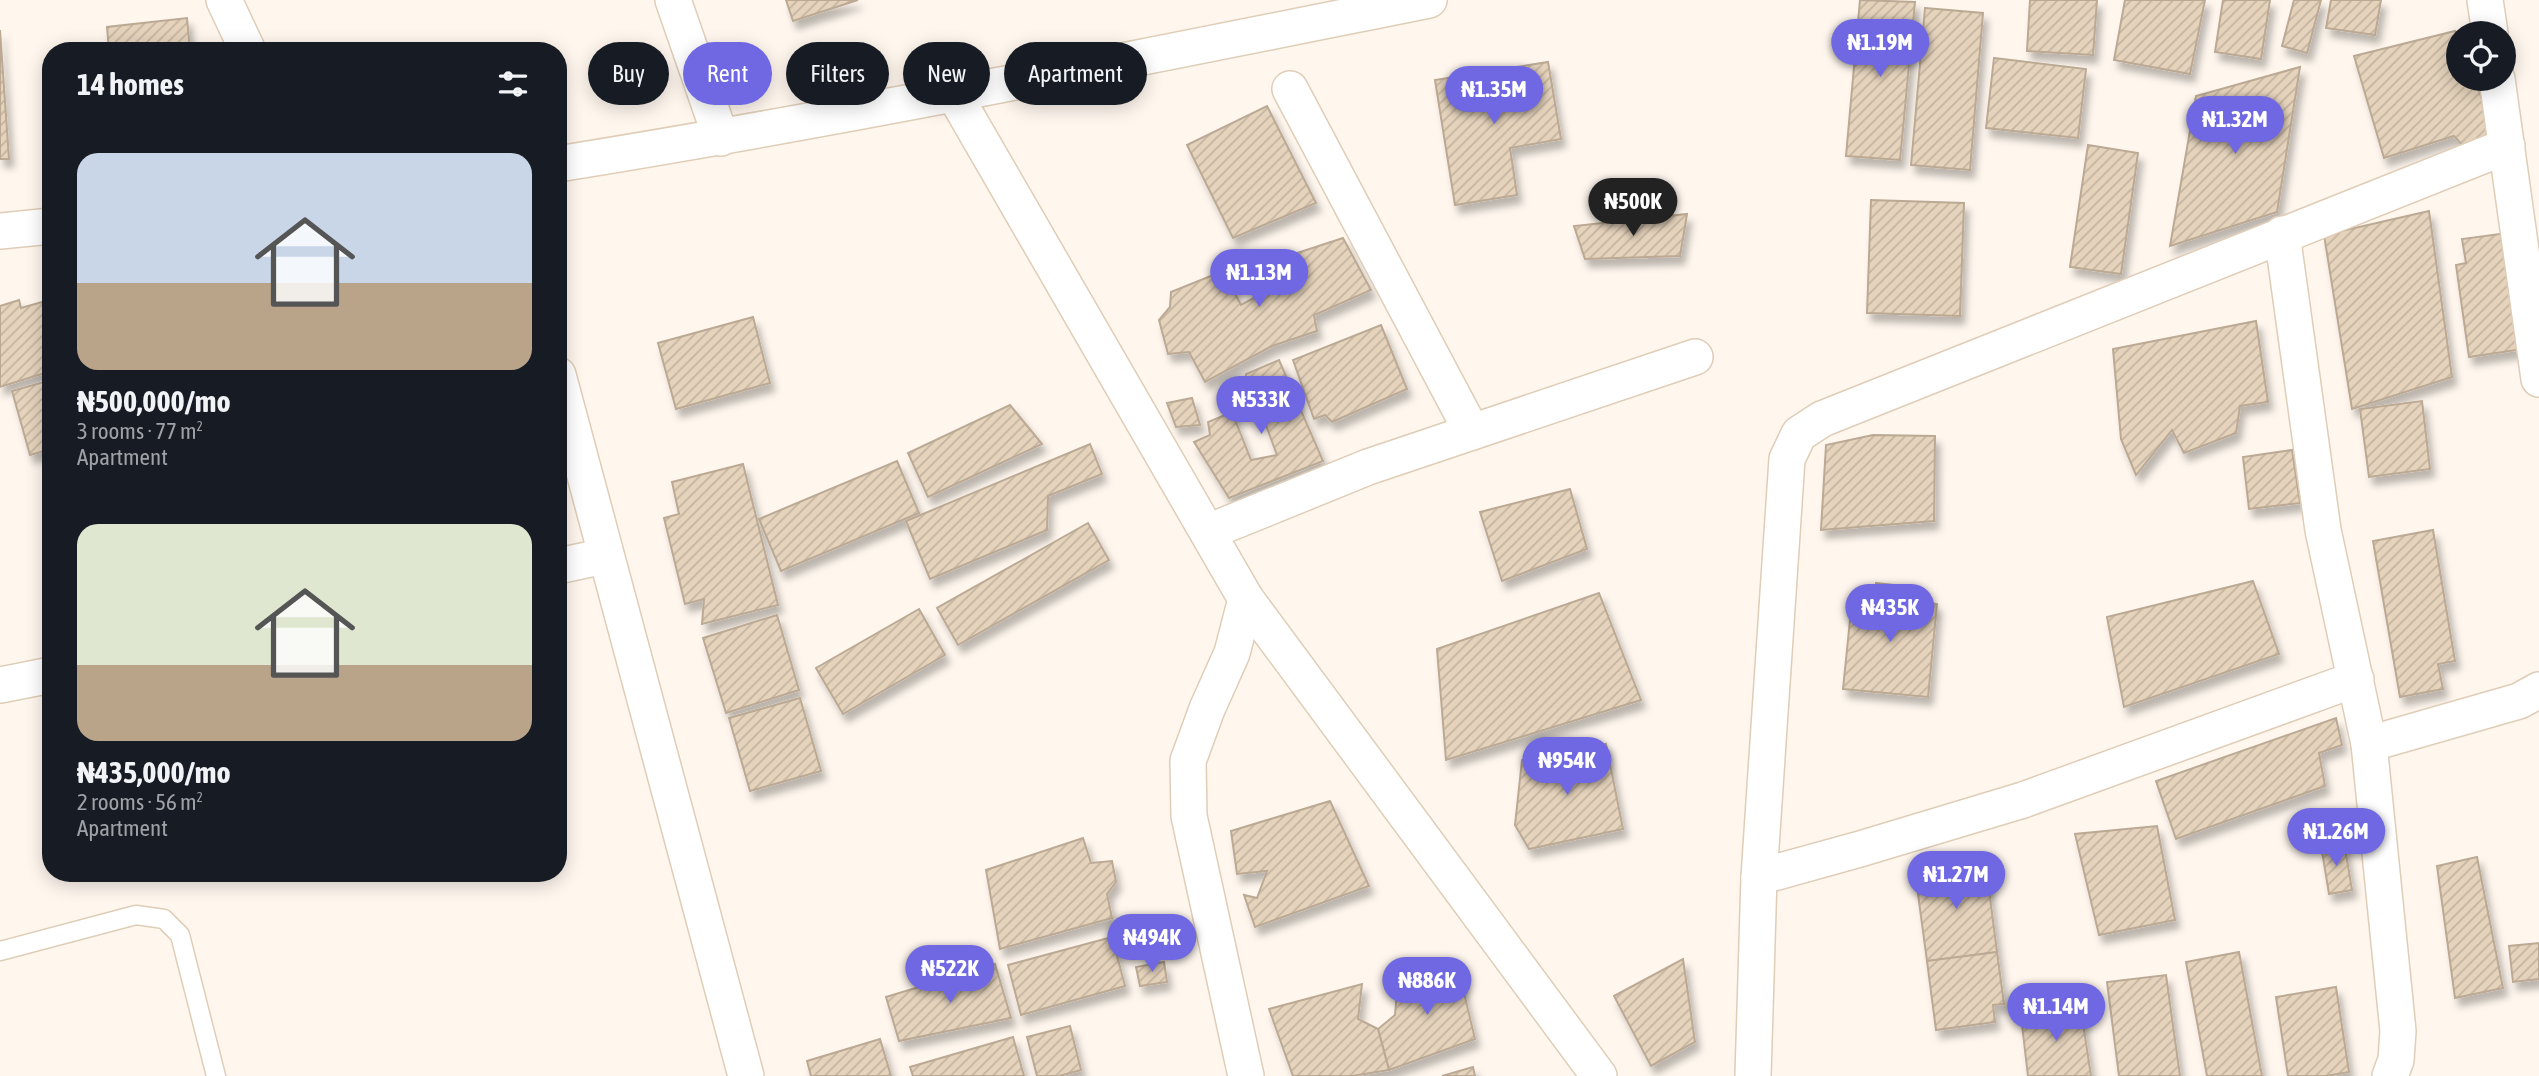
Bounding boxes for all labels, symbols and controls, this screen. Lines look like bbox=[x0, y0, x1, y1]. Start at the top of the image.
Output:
pin: ₦1.19M bbox=[1823, 20, 1937, 79]
map controls bbox=[2446, 21, 2516, 91]
button: locate bbox=[2446, 21, 2516, 91]
text: ₦1.19M bbox=[1847, 29, 1913, 55]
chip: Buy bbox=[588, 42, 669, 105]
chip: Rent bbox=[683, 42, 772, 105]
chip: Filters bbox=[786, 42, 889, 105]
chip: New bbox=[903, 42, 990, 105]
chip: Apartment bbox=[1004, 42, 1147, 105]
icon: filters bbox=[494, 65, 532, 103]
pin: ₦1.35M bbox=[1437, 66, 1551, 126]
text: 14 homes bbox=[77, 67, 184, 101]
text: ₦1.35M bbox=[1461, 76, 1527, 102]
pin: ₦1.32M bbox=[2178, 96, 2292, 156]
text: ₦1.32M bbox=[2202, 106, 2268, 132]
pin: ₦500K bbox=[1584, 178, 1682, 238]
text: ₦500K bbox=[1604, 188, 1662, 214]
icon: home bbox=[242, 199, 368, 325]
pin: ₦1.13M bbox=[1202, 250, 1316, 309]
text: ₦1.13M bbox=[1226, 259, 1292, 285]
pin: ₦533K bbox=[1212, 376, 1310, 436]
text: ₦500,000/mo bbox=[77, 384, 230, 418]
text: ₦533K bbox=[1232, 386, 1290, 412]
text: 3 rooms · 77 m² bbox=[77, 418, 203, 444]
text: Apartment bbox=[77, 444, 168, 470]
icon: home bbox=[242, 570, 368, 696]
pin: ₦435K bbox=[1841, 584, 1939, 644]
text: ₦435K bbox=[1861, 594, 1919, 620]
pin: ₦954K bbox=[1518, 738, 1616, 797]
text: ₦954K bbox=[1538, 747, 1596, 773]
text: ₦435,000/mo bbox=[77, 755, 230, 789]
text: 2 rooms · 56 m² bbox=[77, 789, 203, 815]
pin: ₦1.26M bbox=[2279, 808, 2393, 868]
text: Apartment bbox=[77, 815, 168, 841]
text: ₦1.26M bbox=[2303, 818, 2369, 844]
pin: ₦1.27M bbox=[1899, 852, 2013, 911]
text: ₦1.27M bbox=[1923, 861, 1989, 887]
pin: ₦494K bbox=[1103, 914, 1201, 974]
text: ₦494K bbox=[1123, 924, 1181, 950]
pin: ₦522K bbox=[901, 946, 999, 1005]
text: ₦522K bbox=[921, 955, 979, 981]
pin: ₦886K bbox=[1378, 958, 1476, 1017]
text: ₦886K bbox=[1398, 967, 1456, 993]
pin: ₦1.14M bbox=[1999, 984, 2113, 1043]
text: ₦1.14M bbox=[2023, 993, 2089, 1019]

